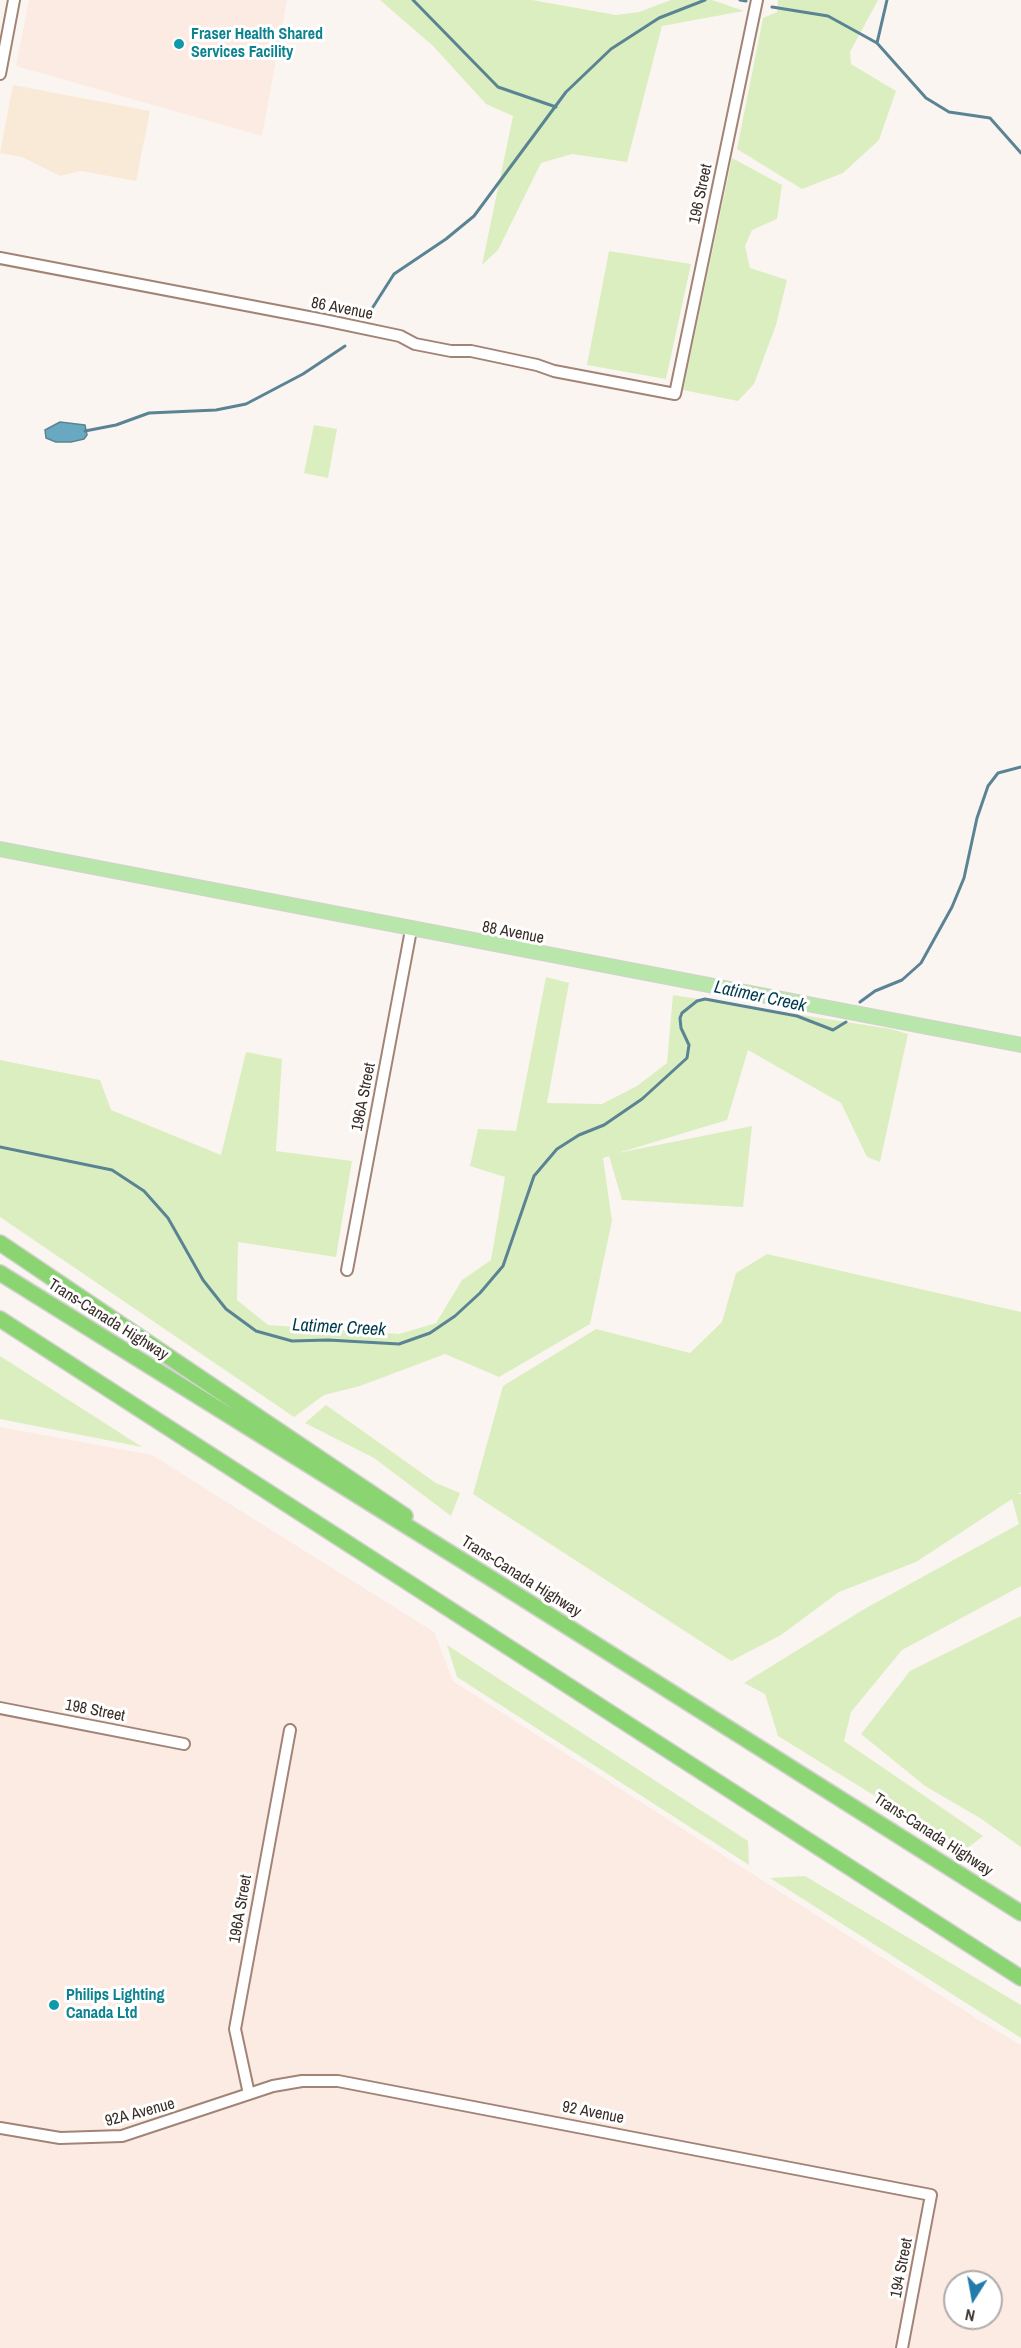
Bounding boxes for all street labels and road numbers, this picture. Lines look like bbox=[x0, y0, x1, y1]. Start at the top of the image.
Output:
street label: 196 Street bbox=[685, 162, 717, 226]
street label: 86 Avenue bbox=[309, 294, 375, 324]
street label: 88 Avenue bbox=[480, 918, 546, 948]
street label: 196A Street bbox=[348, 1061, 380, 1133]
street label: Trans-Canada Highway bbox=[44, 1275, 172, 1365]
street label: Trans-Canada Highway bbox=[457, 1532, 585, 1622]
street label: 198 Street bbox=[63, 1696, 127, 1726]
street label: Trans-Canada Highway bbox=[870, 1789, 996, 1881]
street label: 196A Street bbox=[226, 1873, 256, 1945]
street label: 92A Avenue bbox=[103, 2095, 177, 2131]
street label: 92 Avenue bbox=[560, 2098, 626, 2128]
street label: 194 Street bbox=[887, 2236, 917, 2300]

